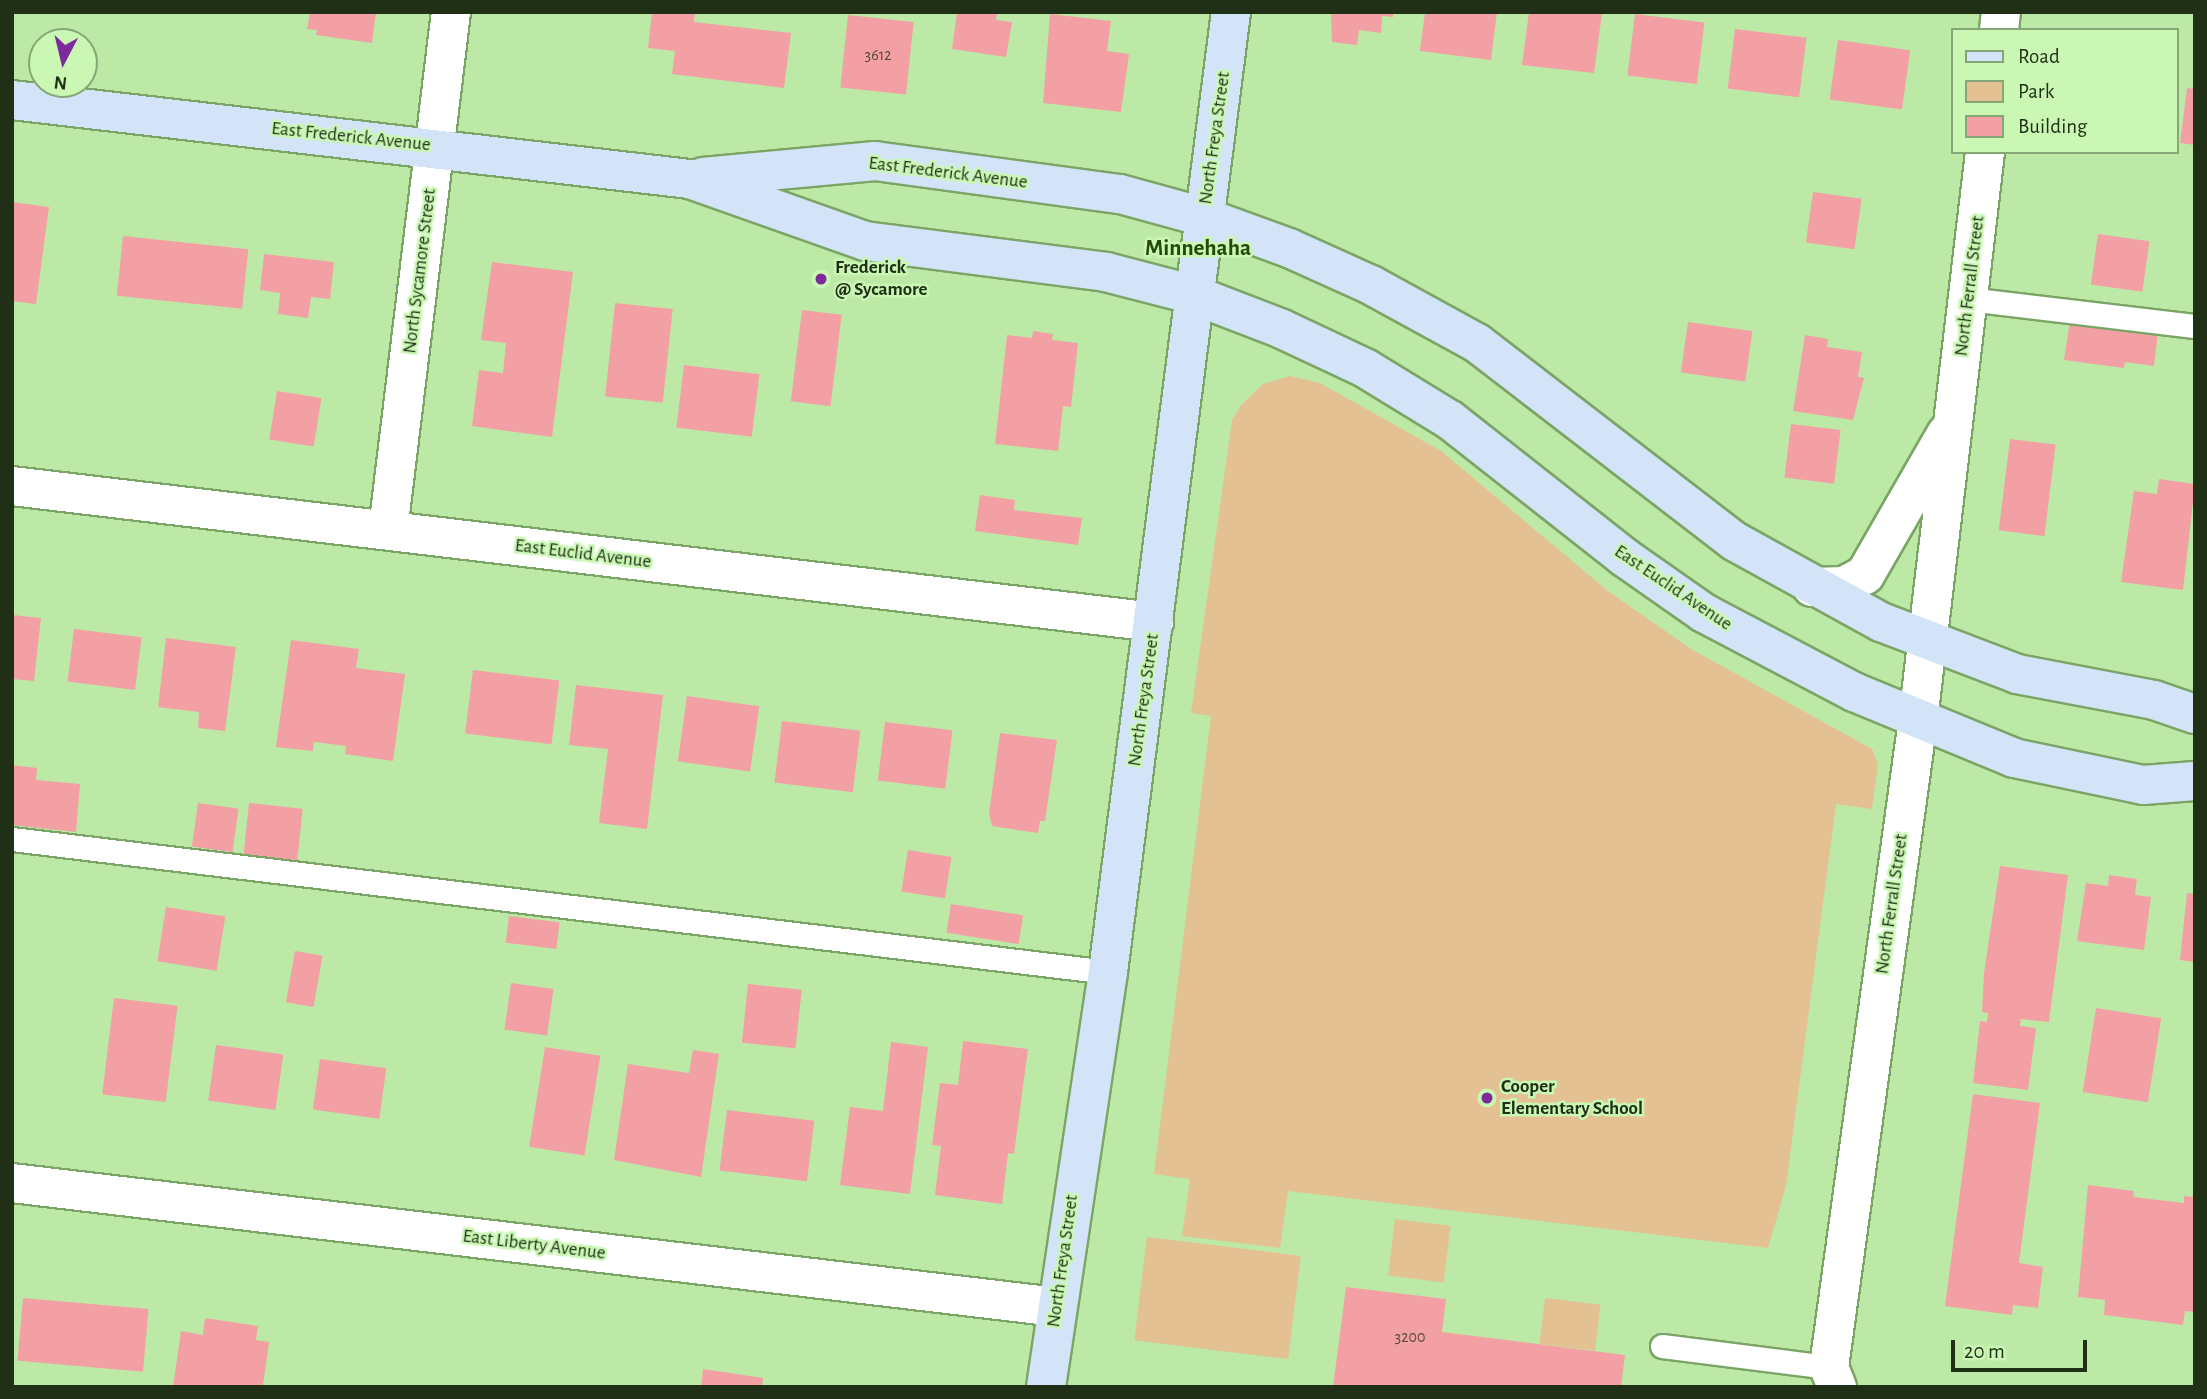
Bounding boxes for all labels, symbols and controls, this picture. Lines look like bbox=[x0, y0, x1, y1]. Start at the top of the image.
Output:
north arrow bbox=[28, 28, 98, 98]
legend bbox=[1952, 28, 2179, 154]
house number: 3612 bbox=[865, 45, 891, 65]
text: Road bbox=[2018, 46, 2060, 67]
street label: North Freya Street bbox=[1194, 70, 1236, 206]
text: N bbox=[53, 72, 68, 93]
text: Park bbox=[2018, 81, 2054, 102]
text: Building bbox=[2018, 116, 2087, 137]
street label: East Frederick Avenue bbox=[270, 117, 432, 157]
street label: East Frederick Avenue bbox=[867, 152, 1029, 194]
street label: North Sycamore Street bbox=[399, 187, 441, 355]
street label: North Ferrall Street bbox=[1950, 214, 1990, 358]
district label: Minnehaha bbox=[1145, 235, 1251, 263]
place label: Frederick @ Sycamore bbox=[835, 257, 928, 301]
marker: Frederick @ Sycamore bbox=[813, 271, 829, 287]
street label: East Euclid Avenue bbox=[514, 534, 652, 574]
street label: East Euclid Avenue bbox=[1610, 540, 1736, 636]
street label: North Freya Street bbox=[1123, 632, 1165, 768]
street label: North Ferrall Street bbox=[1871, 832, 1913, 976]
place label: Cooper Elementary School bbox=[1501, 1076, 1643, 1120]
marker: Cooper Elementary School bbox=[1479, 1090, 1495, 1106]
street label: North Freya Street bbox=[1042, 1193, 1084, 1329]
street label: East Liberty Avenue bbox=[461, 1225, 607, 1265]
scale bar bbox=[1955, 1326, 2092, 1370]
house number: 3200 bbox=[1395, 1327, 1425, 1347]
text: 20 m bbox=[1964, 1341, 2005, 1362]

